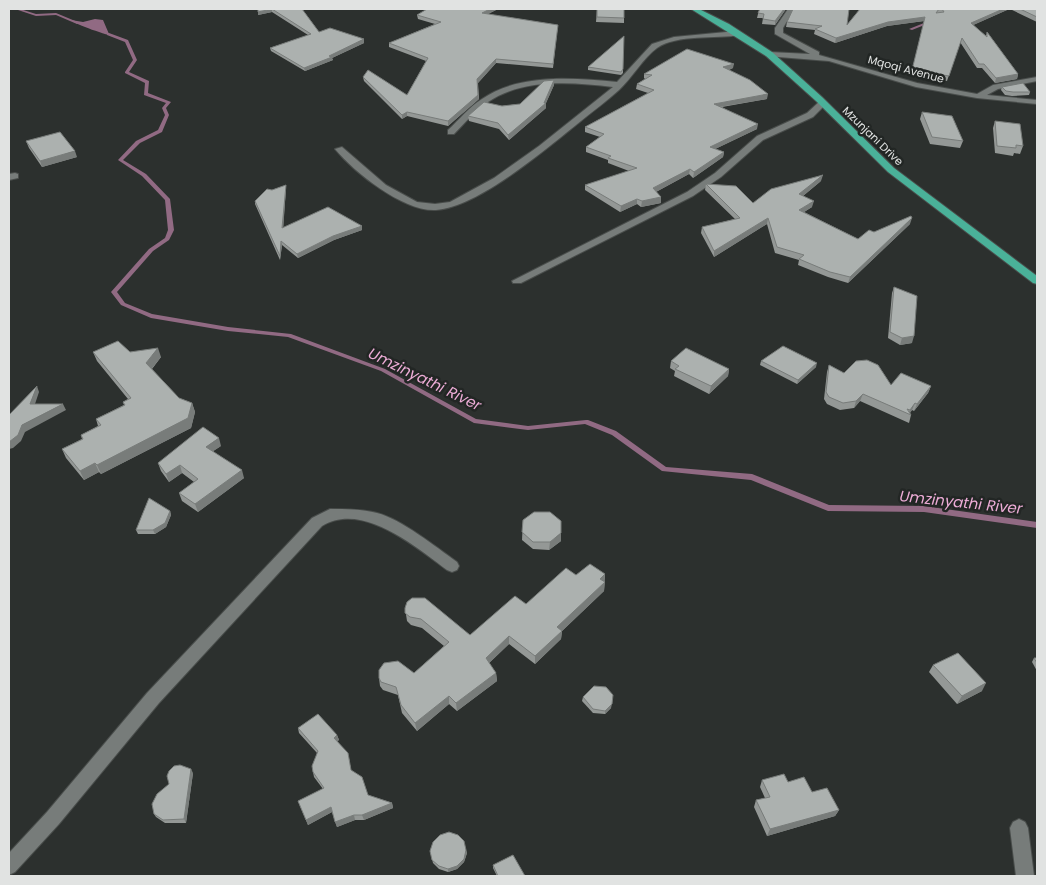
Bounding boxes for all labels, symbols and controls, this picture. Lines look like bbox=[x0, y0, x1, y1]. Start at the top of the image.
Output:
street label: Mqoqi Avenue bbox=[866, 51, 946, 87]
street label: Mzunjani Drive bbox=[839, 103, 907, 169]
water label: Umzinyathi River bbox=[365, 342, 486, 416]
water label: Umzinyathi River bbox=[898, 485, 1024, 519]

